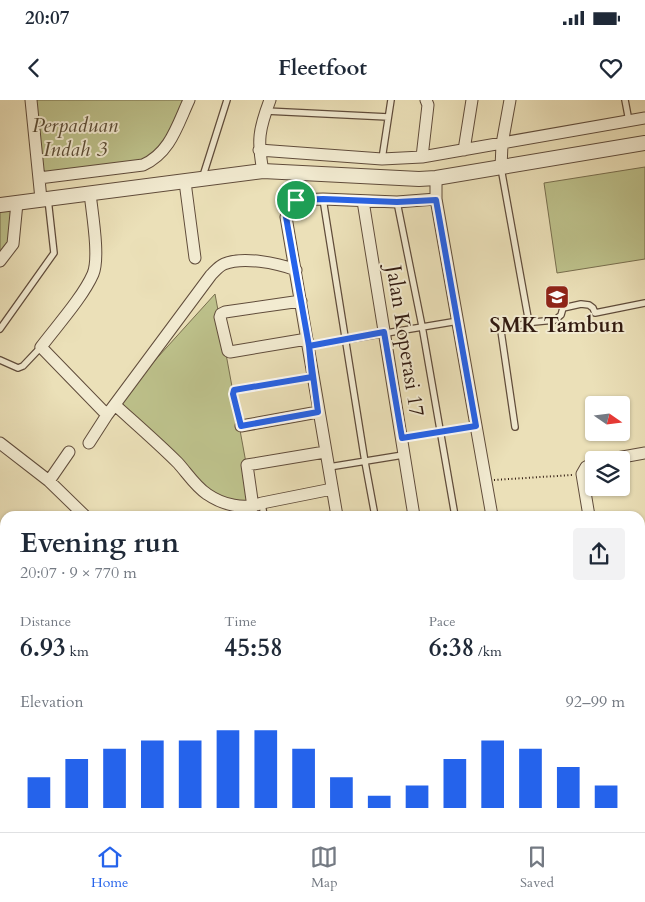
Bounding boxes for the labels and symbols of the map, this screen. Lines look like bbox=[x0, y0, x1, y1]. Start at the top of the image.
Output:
park label: Perpaduan Indah 3 bbox=[32, 111, 119, 164]
pin bbox=[275, 179, 317, 221]
street label: Jalan Koperasi 17 bbox=[378, 260, 431, 419]
school or university icon: SMK Tambun bbox=[544, 284, 570, 310]
place label: SMK Tambun bbox=[490, 311, 625, 340]
north arrow bbox=[585, 396, 630, 441]

